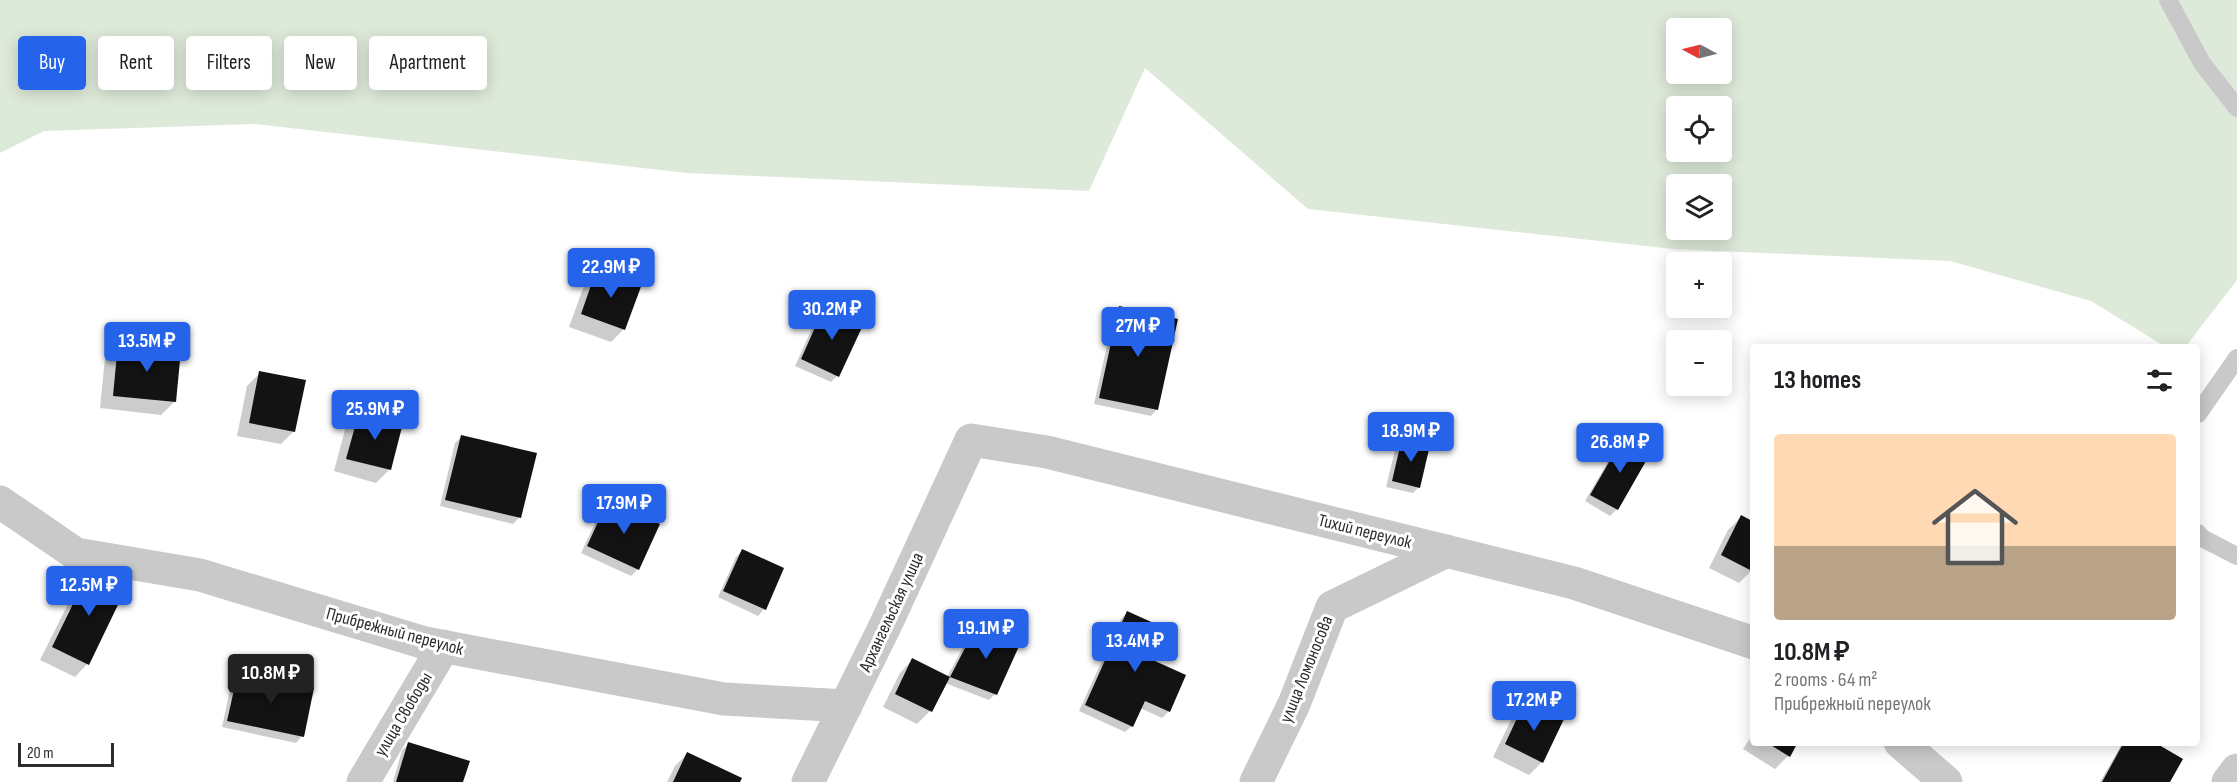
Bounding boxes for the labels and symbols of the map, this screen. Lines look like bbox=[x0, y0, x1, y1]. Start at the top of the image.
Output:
north arrow bbox=[1666, 18, 1732, 84]
pin: 22.9M ₽ bbox=[556, 248, 666, 299]
pin: 30.2M ₽ bbox=[777, 290, 887, 341]
pin: 27M ₽ bbox=[1096, 307, 1180, 358]
pin: 13.5M ₽ bbox=[92, 322, 202, 373]
pin: 25.9M ₽ bbox=[320, 390, 430, 441]
pin: 18.9M ₽ bbox=[1356, 412, 1466, 463]
pin: 26.8M ₽ bbox=[1565, 423, 1675, 474]
pin: 17.9M ₽ bbox=[569, 484, 679, 535]
street label: Тихий переулок bbox=[1316, 510, 1414, 553]
street label: Архангельская улица bbox=[854, 549, 928, 676]
pin: 12.5M ₽ bbox=[34, 566, 144, 617]
street label: Прибрежный переулок bbox=[324, 603, 466, 660]
pin: 19.1M ₽ bbox=[931, 609, 1041, 660]
street label: улица Ломоносова bbox=[1275, 613, 1337, 726]
pin: 13.4M ₽ bbox=[1080, 622, 1190, 673]
pin: 10.8M ₽ bbox=[216, 654, 326, 705]
street label: улица Свободы bbox=[370, 668, 437, 760]
pin: 17.2M ₽ bbox=[1479, 681, 1589, 732]
scale bar bbox=[18, 740, 114, 768]

